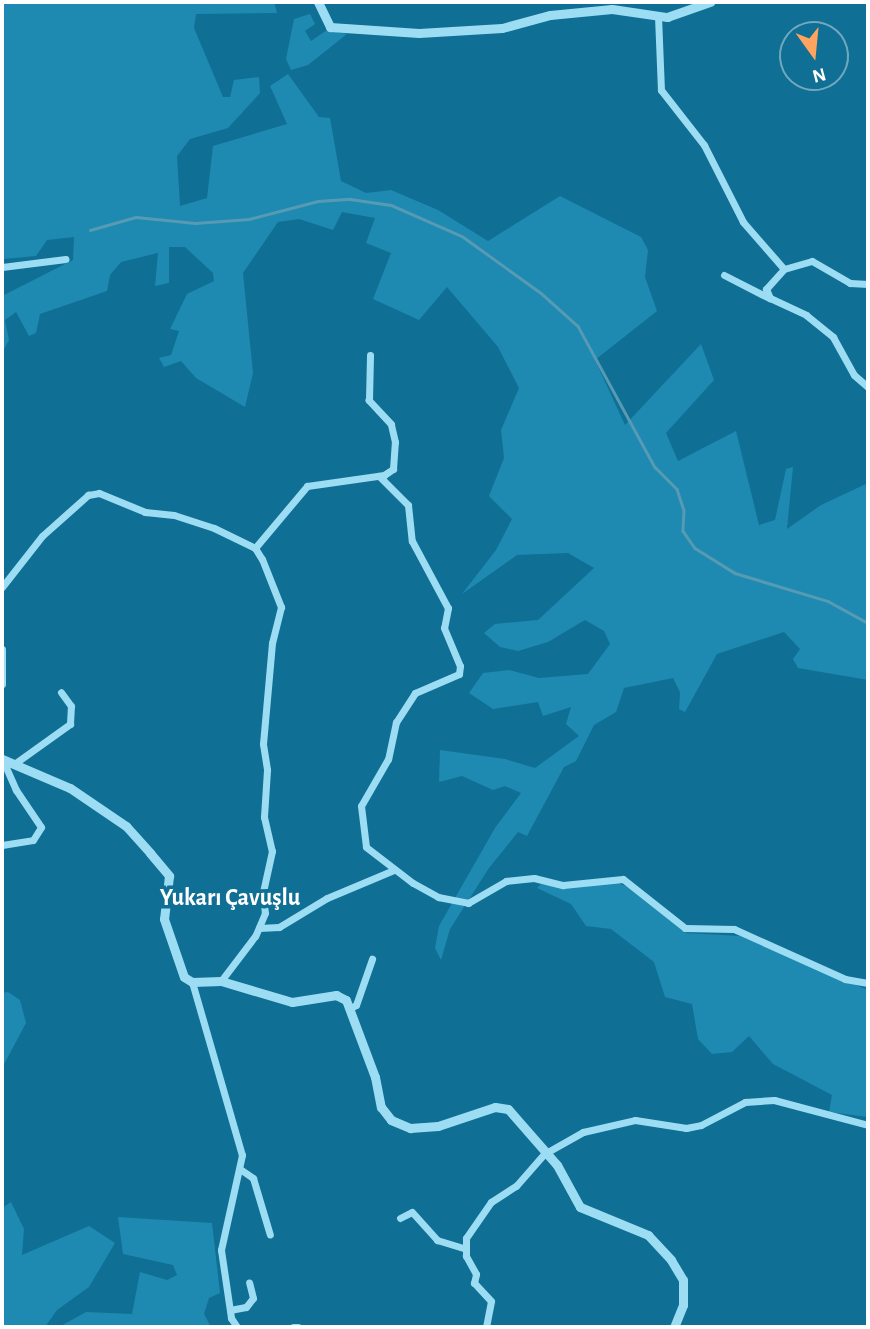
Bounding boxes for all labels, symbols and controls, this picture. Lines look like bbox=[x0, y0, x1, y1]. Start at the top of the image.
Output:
north arrow bbox=[779, 21, 849, 91]
text: N bbox=[810, 64, 828, 86]
district label: Yukarı Çavuşlu bbox=[160, 885, 300, 913]

